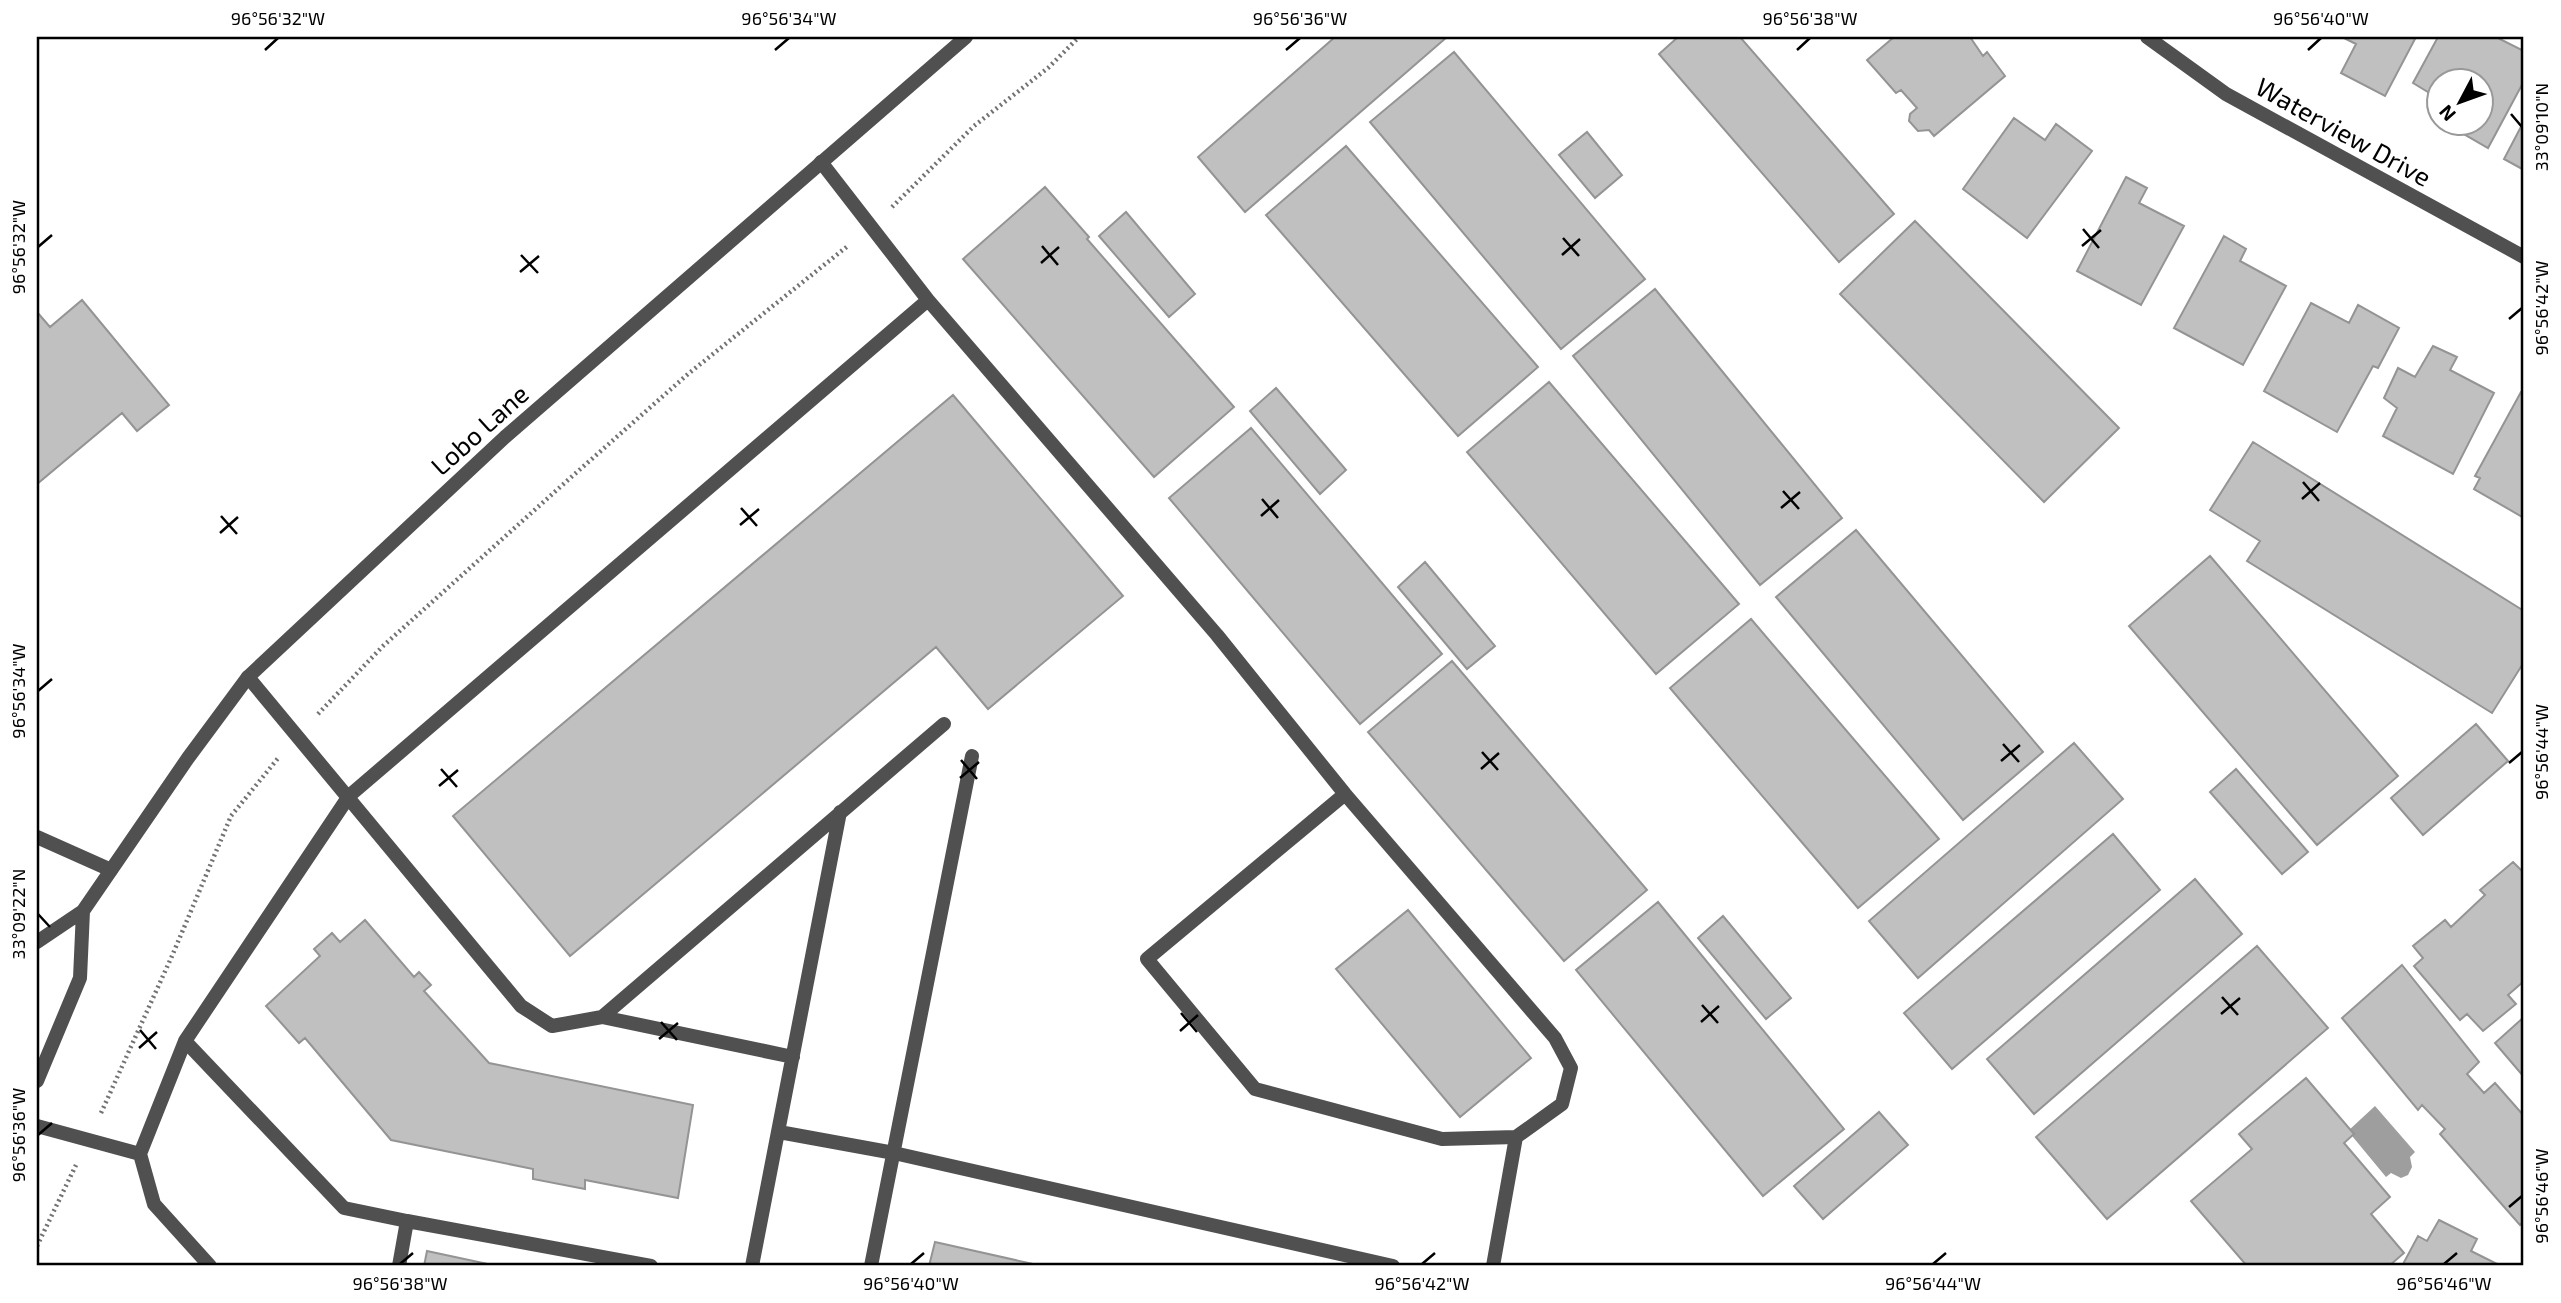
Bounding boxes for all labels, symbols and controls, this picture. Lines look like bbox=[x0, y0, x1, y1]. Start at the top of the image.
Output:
text: 96°56'32"W bbox=[231, 7, 325, 29]
text: 96°56'34"W bbox=[741, 7, 837, 29]
text: 96°56'36"W bbox=[1253, 7, 1347, 29]
text: 96°56'38"W bbox=[1762, 7, 1858, 29]
text: 96°56'40"W bbox=[2273, 7, 2369, 29]
north arrow bbox=[2424, 66, 2494, 136]
street label: Waterview Drive bbox=[2251, 70, 2437, 192]
text: 33°09'10"N bbox=[2530, 83, 2552, 171]
text: N bbox=[2434, 101, 2460, 126]
text: 96°56'32"W bbox=[7, 200, 29, 294]
text: 96°56'42"W bbox=[2530, 260, 2552, 356]
street label: Lobo Lane bbox=[424, 377, 534, 481]
text: 96°56'34"W bbox=[7, 643, 29, 739]
text: 96°56'44"W bbox=[2530, 704, 2552, 800]
text: 33°09'22"N bbox=[7, 869, 29, 959]
text: 96°56'36"W bbox=[7, 1088, 29, 1182]
text: 96°56'46"W bbox=[2530, 1148, 2552, 1244]
text: 96°56'38"W bbox=[352, 1272, 448, 1294]
text: 96°56'40"W bbox=[863, 1272, 959, 1294]
text: 96°56'42"W bbox=[1374, 1272, 1470, 1294]
text: 96°56'44"W bbox=[1885, 1272, 1981, 1294]
text: 96°56'46"W bbox=[2396, 1272, 2492, 1294]

